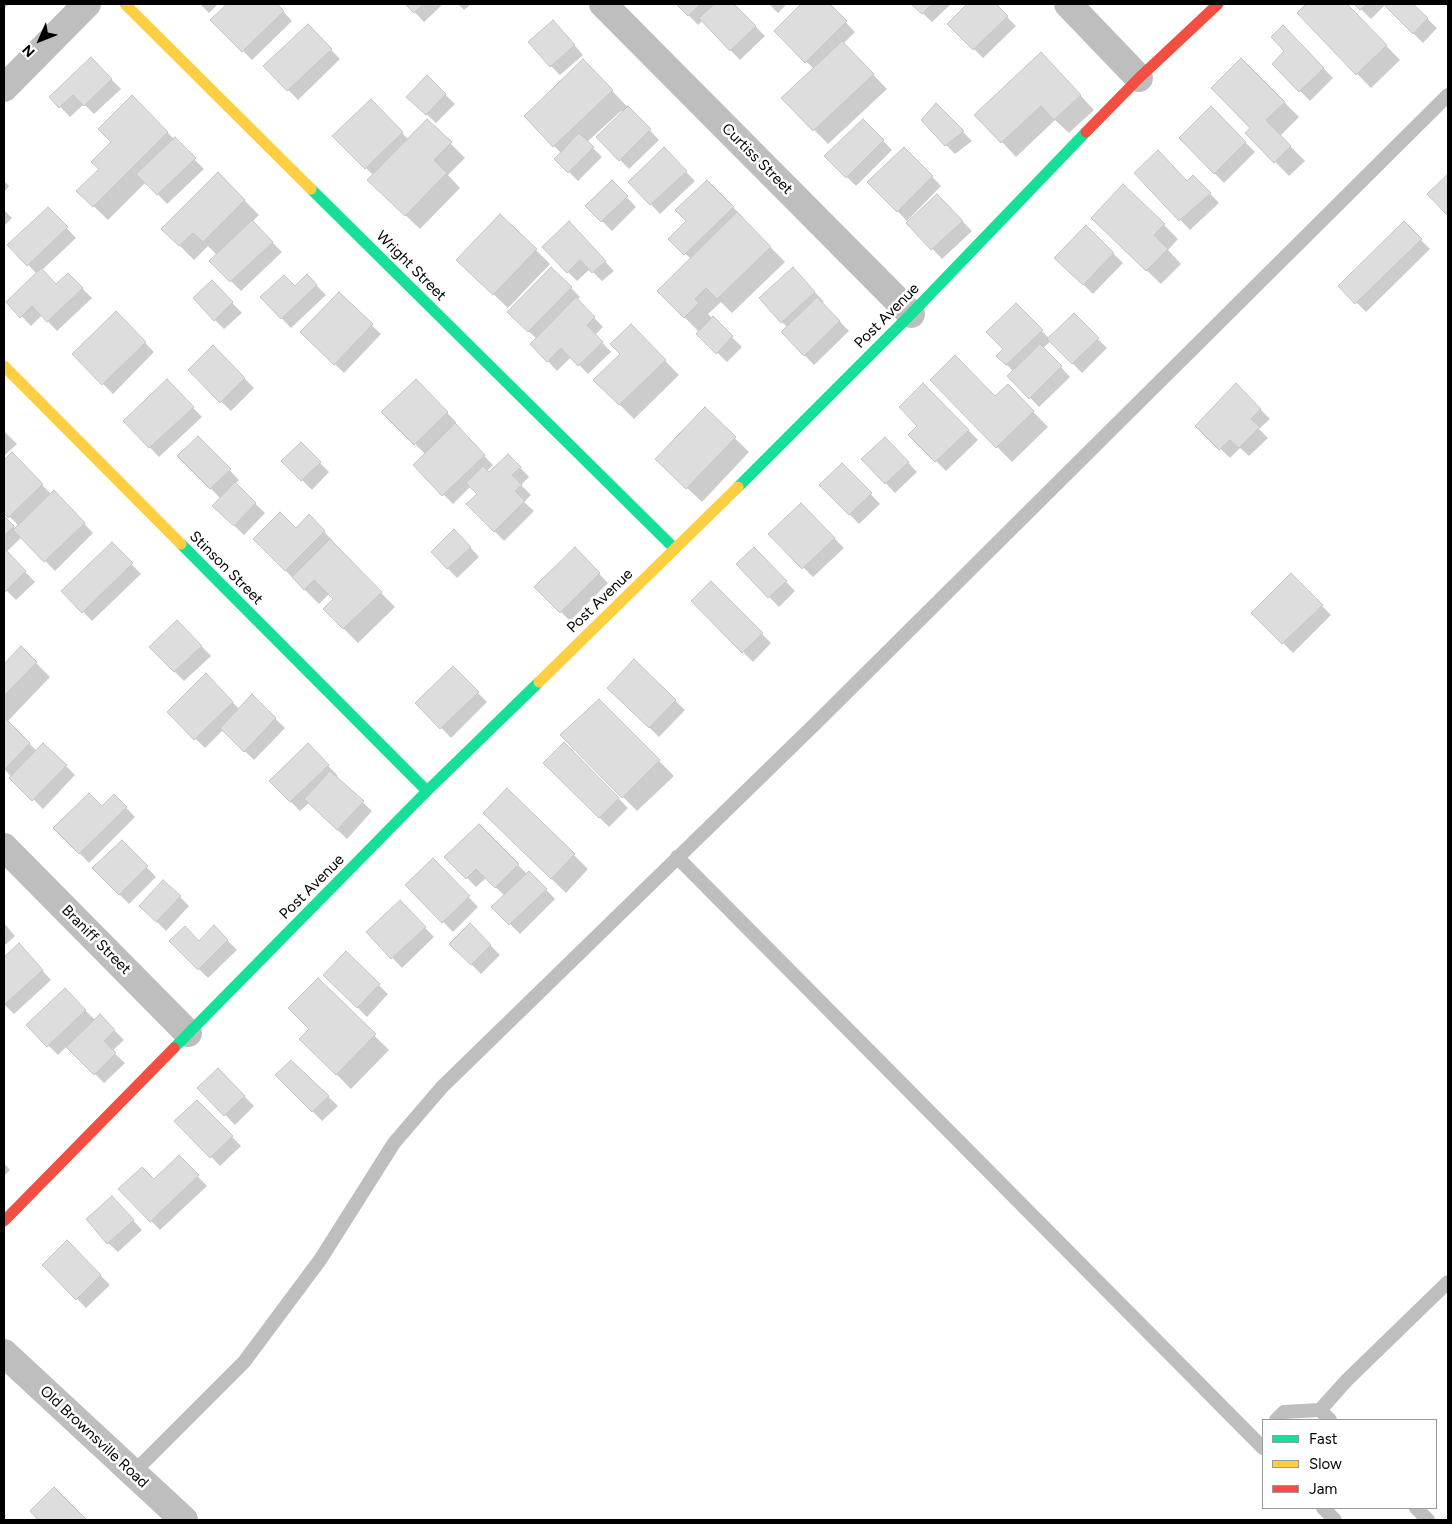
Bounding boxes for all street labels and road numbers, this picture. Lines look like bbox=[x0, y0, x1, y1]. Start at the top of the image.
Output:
street label: Curtiss Street bbox=[718, 120, 796, 198]
street label: Wright Street bbox=[372, 227, 450, 305]
street label: Post Avenue bbox=[851, 280, 923, 352]
street label: Stinson Street bbox=[186, 528, 266, 608]
street label: Post Avenue bbox=[563, 565, 637, 637]
street label: Post Avenue bbox=[276, 851, 348, 923]
street label: Braniff Street bbox=[58, 902, 134, 978]
street label: Old Brownsville Road bbox=[36, 1382, 152, 1492]

